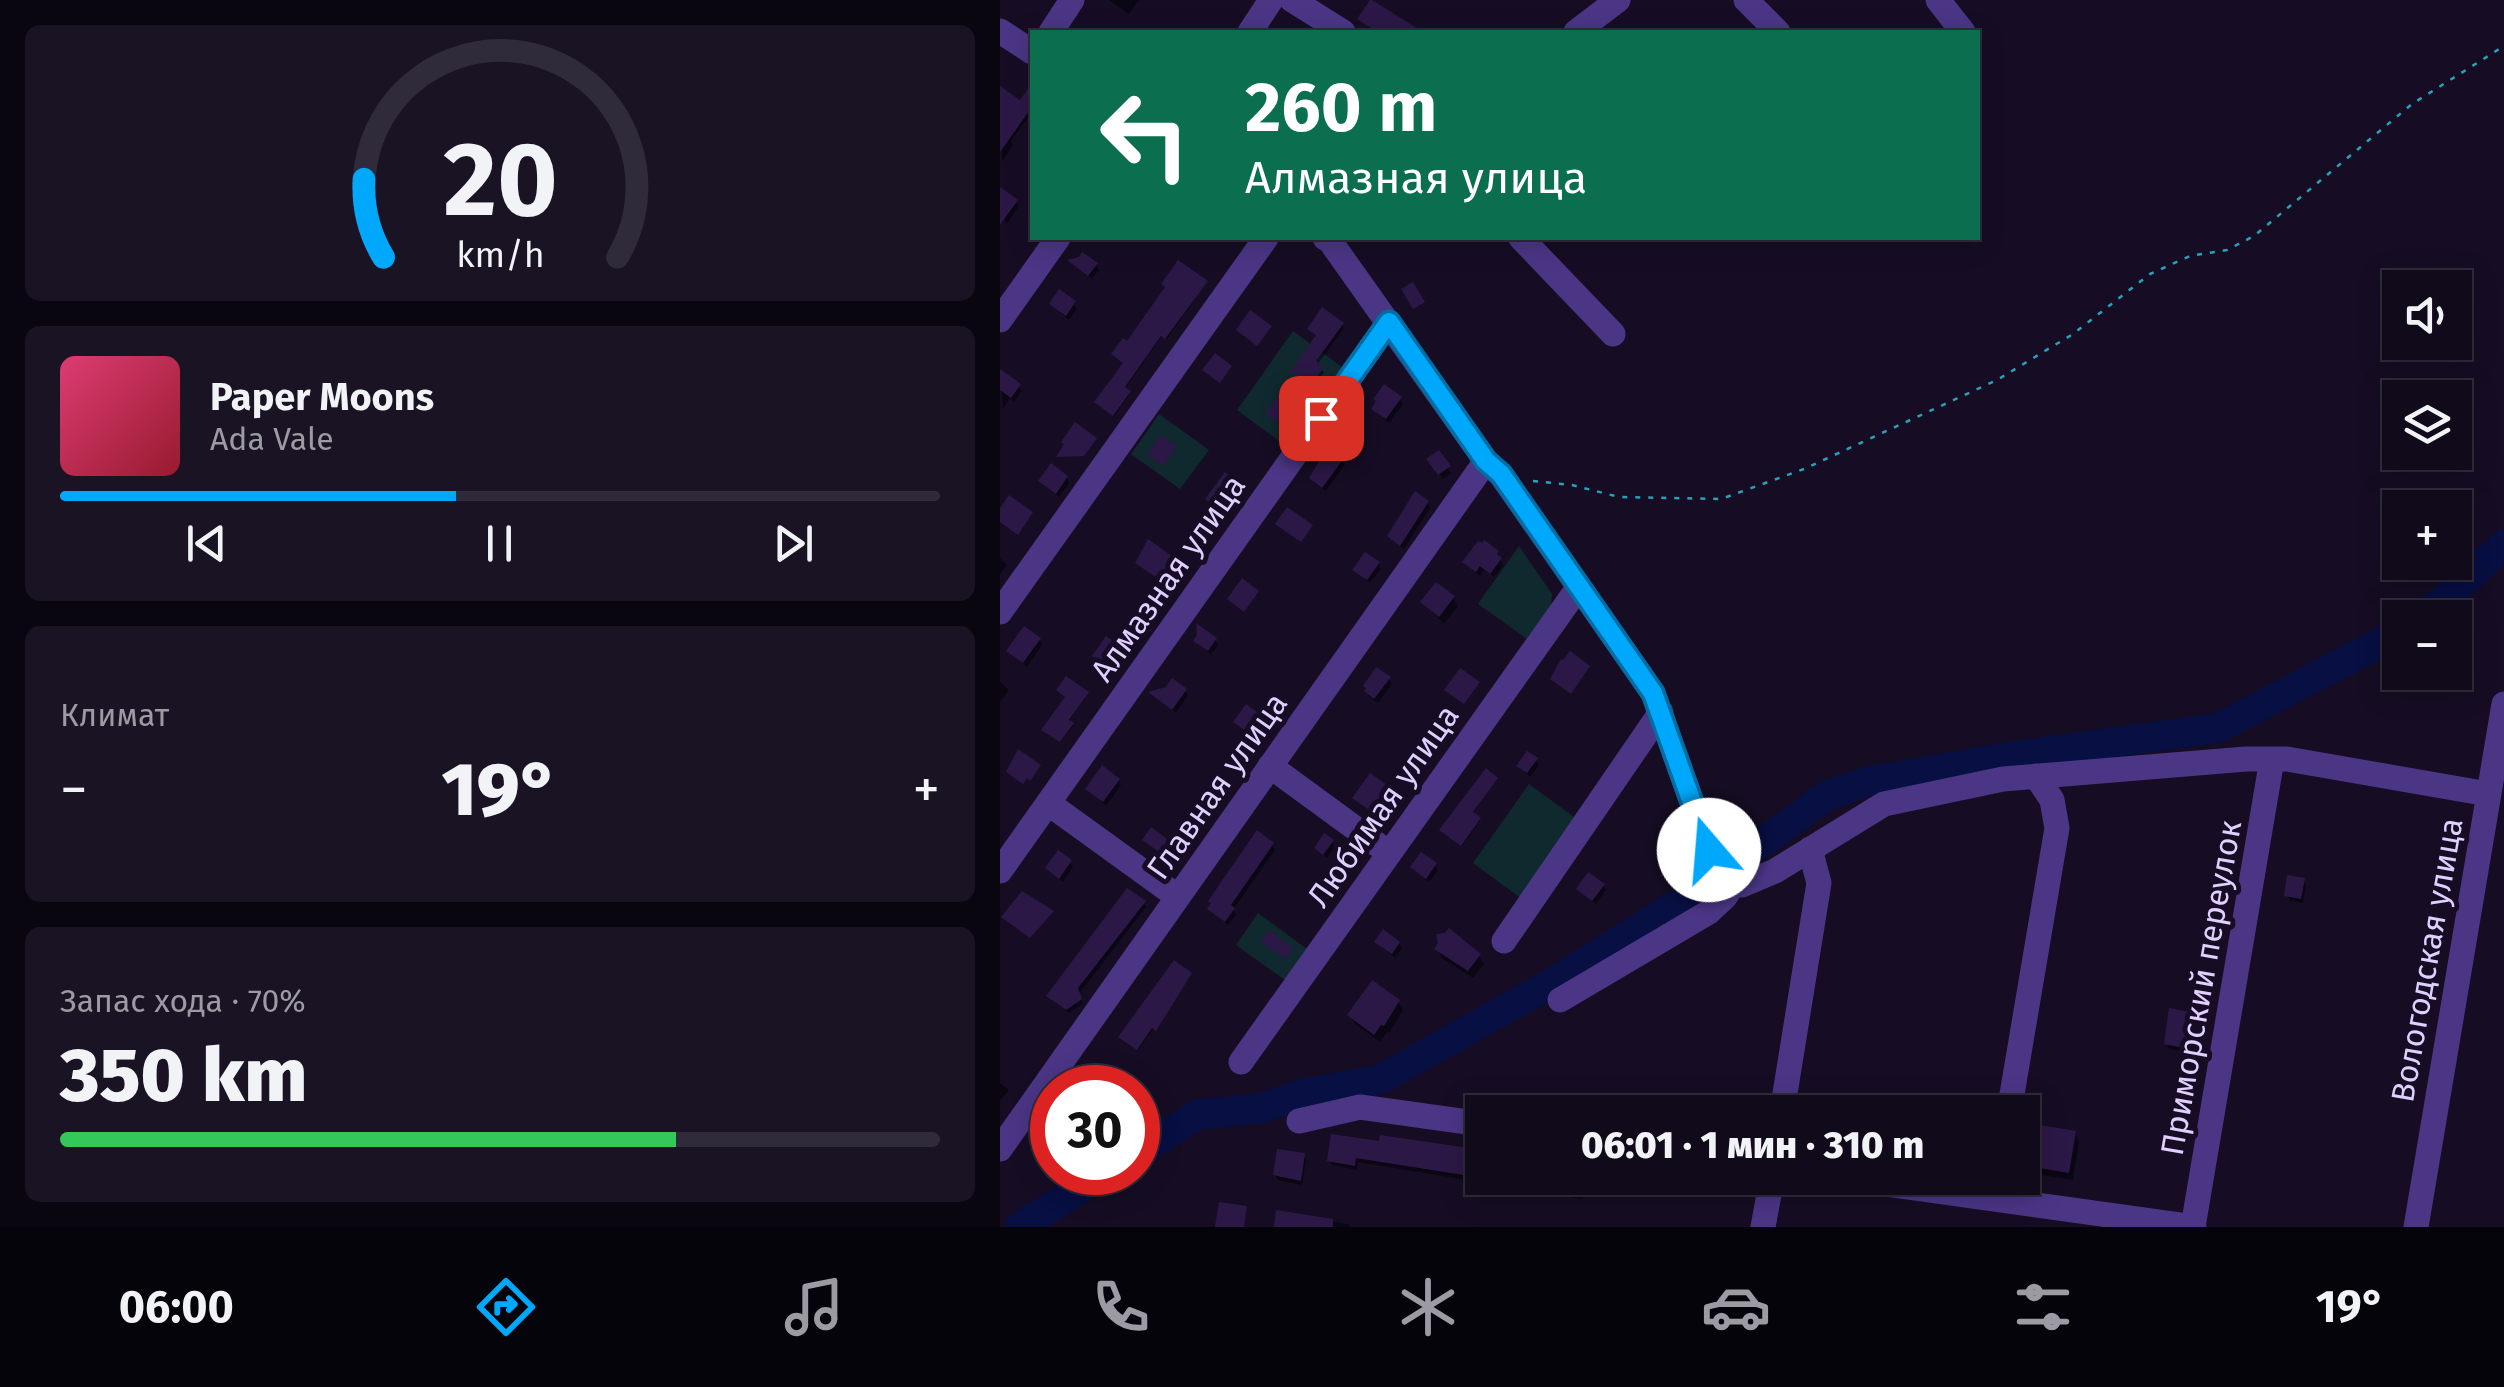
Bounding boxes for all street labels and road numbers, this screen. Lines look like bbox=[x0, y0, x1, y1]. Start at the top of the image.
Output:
street label: Алмазная улица bbox=[1083, 467, 1253, 689]
street label: Главная улица bbox=[1139, 686, 1295, 886]
street label: Любимая улица bbox=[1299, 698, 1467, 914]
street label: Вологодская улица bbox=[2383, 815, 2471, 1105]
street label: Приморский переулок bbox=[2153, 817, 2249, 1158]

